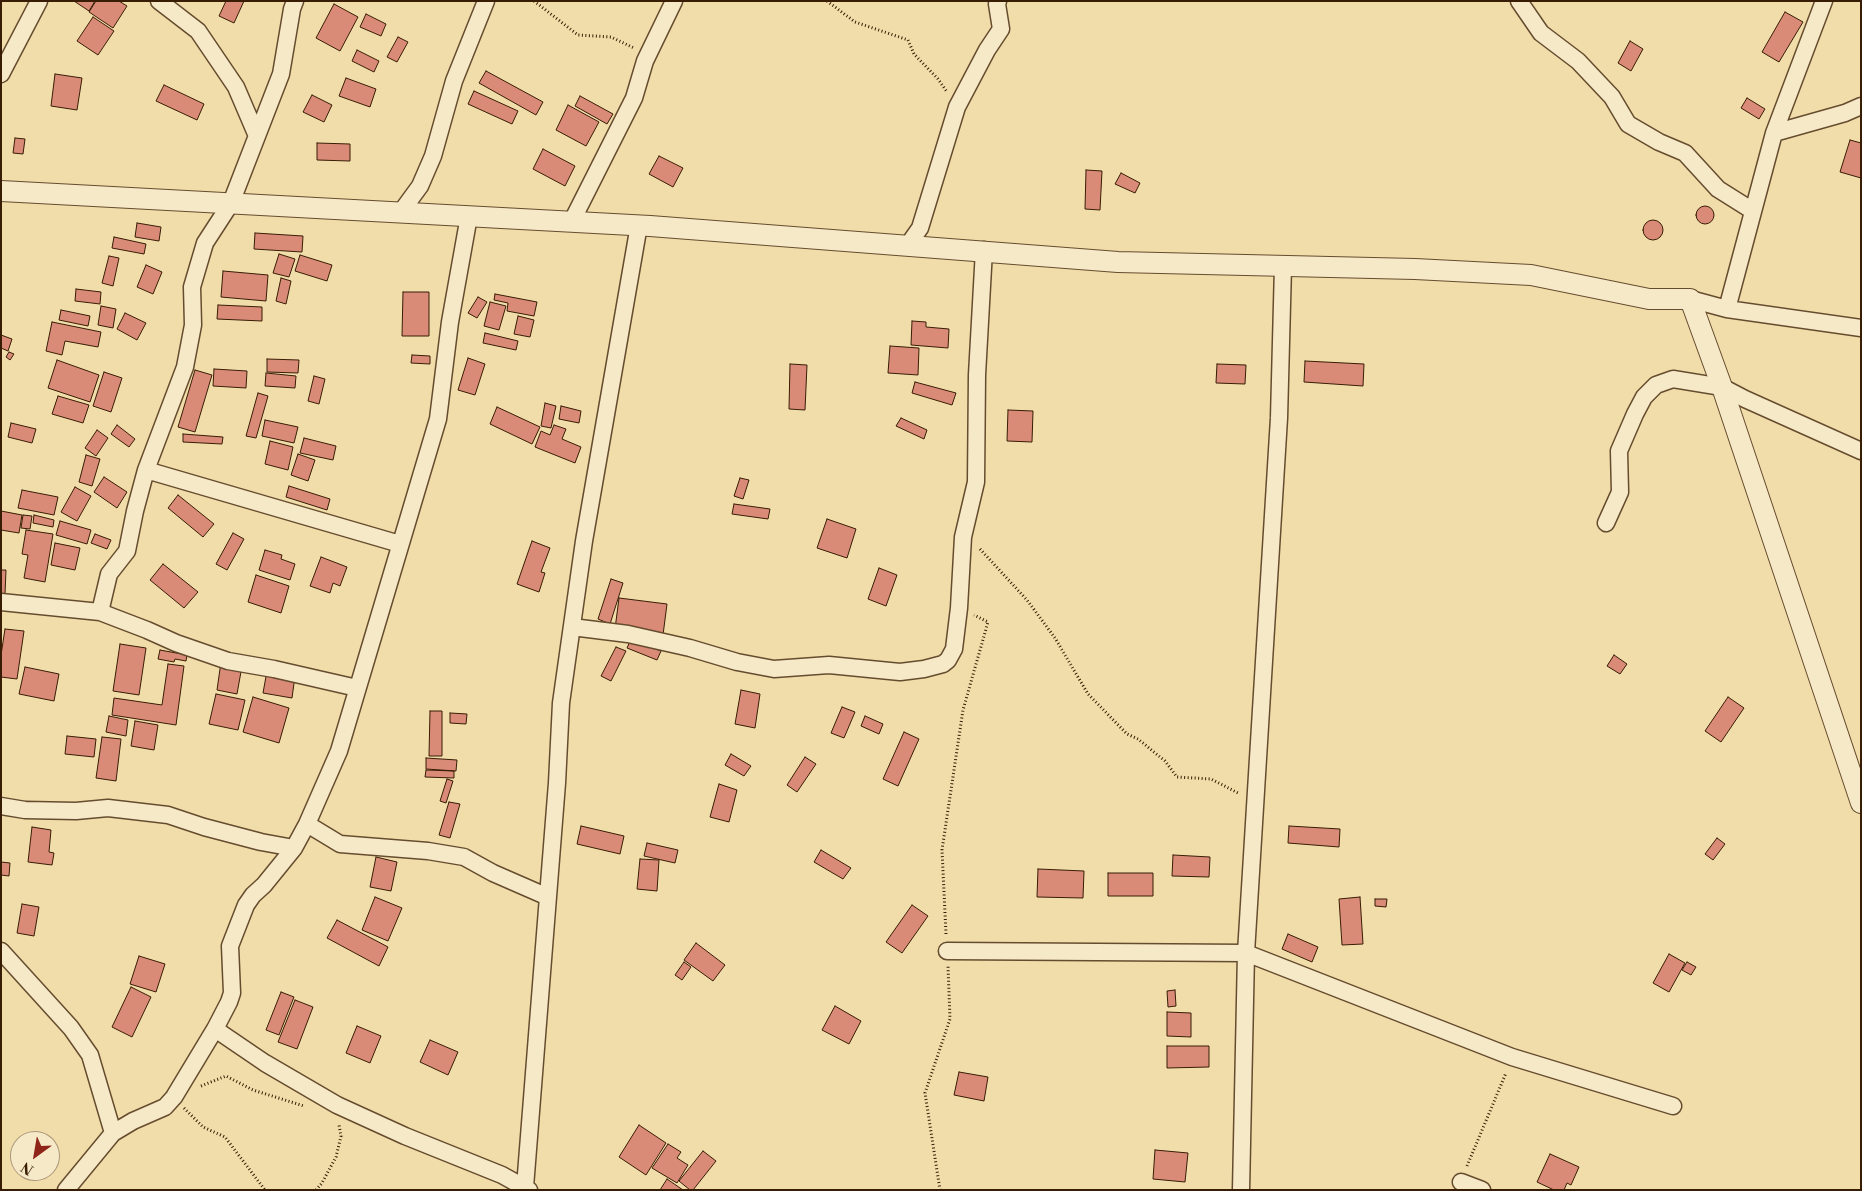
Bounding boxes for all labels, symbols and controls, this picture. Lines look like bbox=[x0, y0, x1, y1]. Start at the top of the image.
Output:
north arrow bbox=[10, 1131, 60, 1181]
text: N bbox=[18, 1157, 37, 1178]

